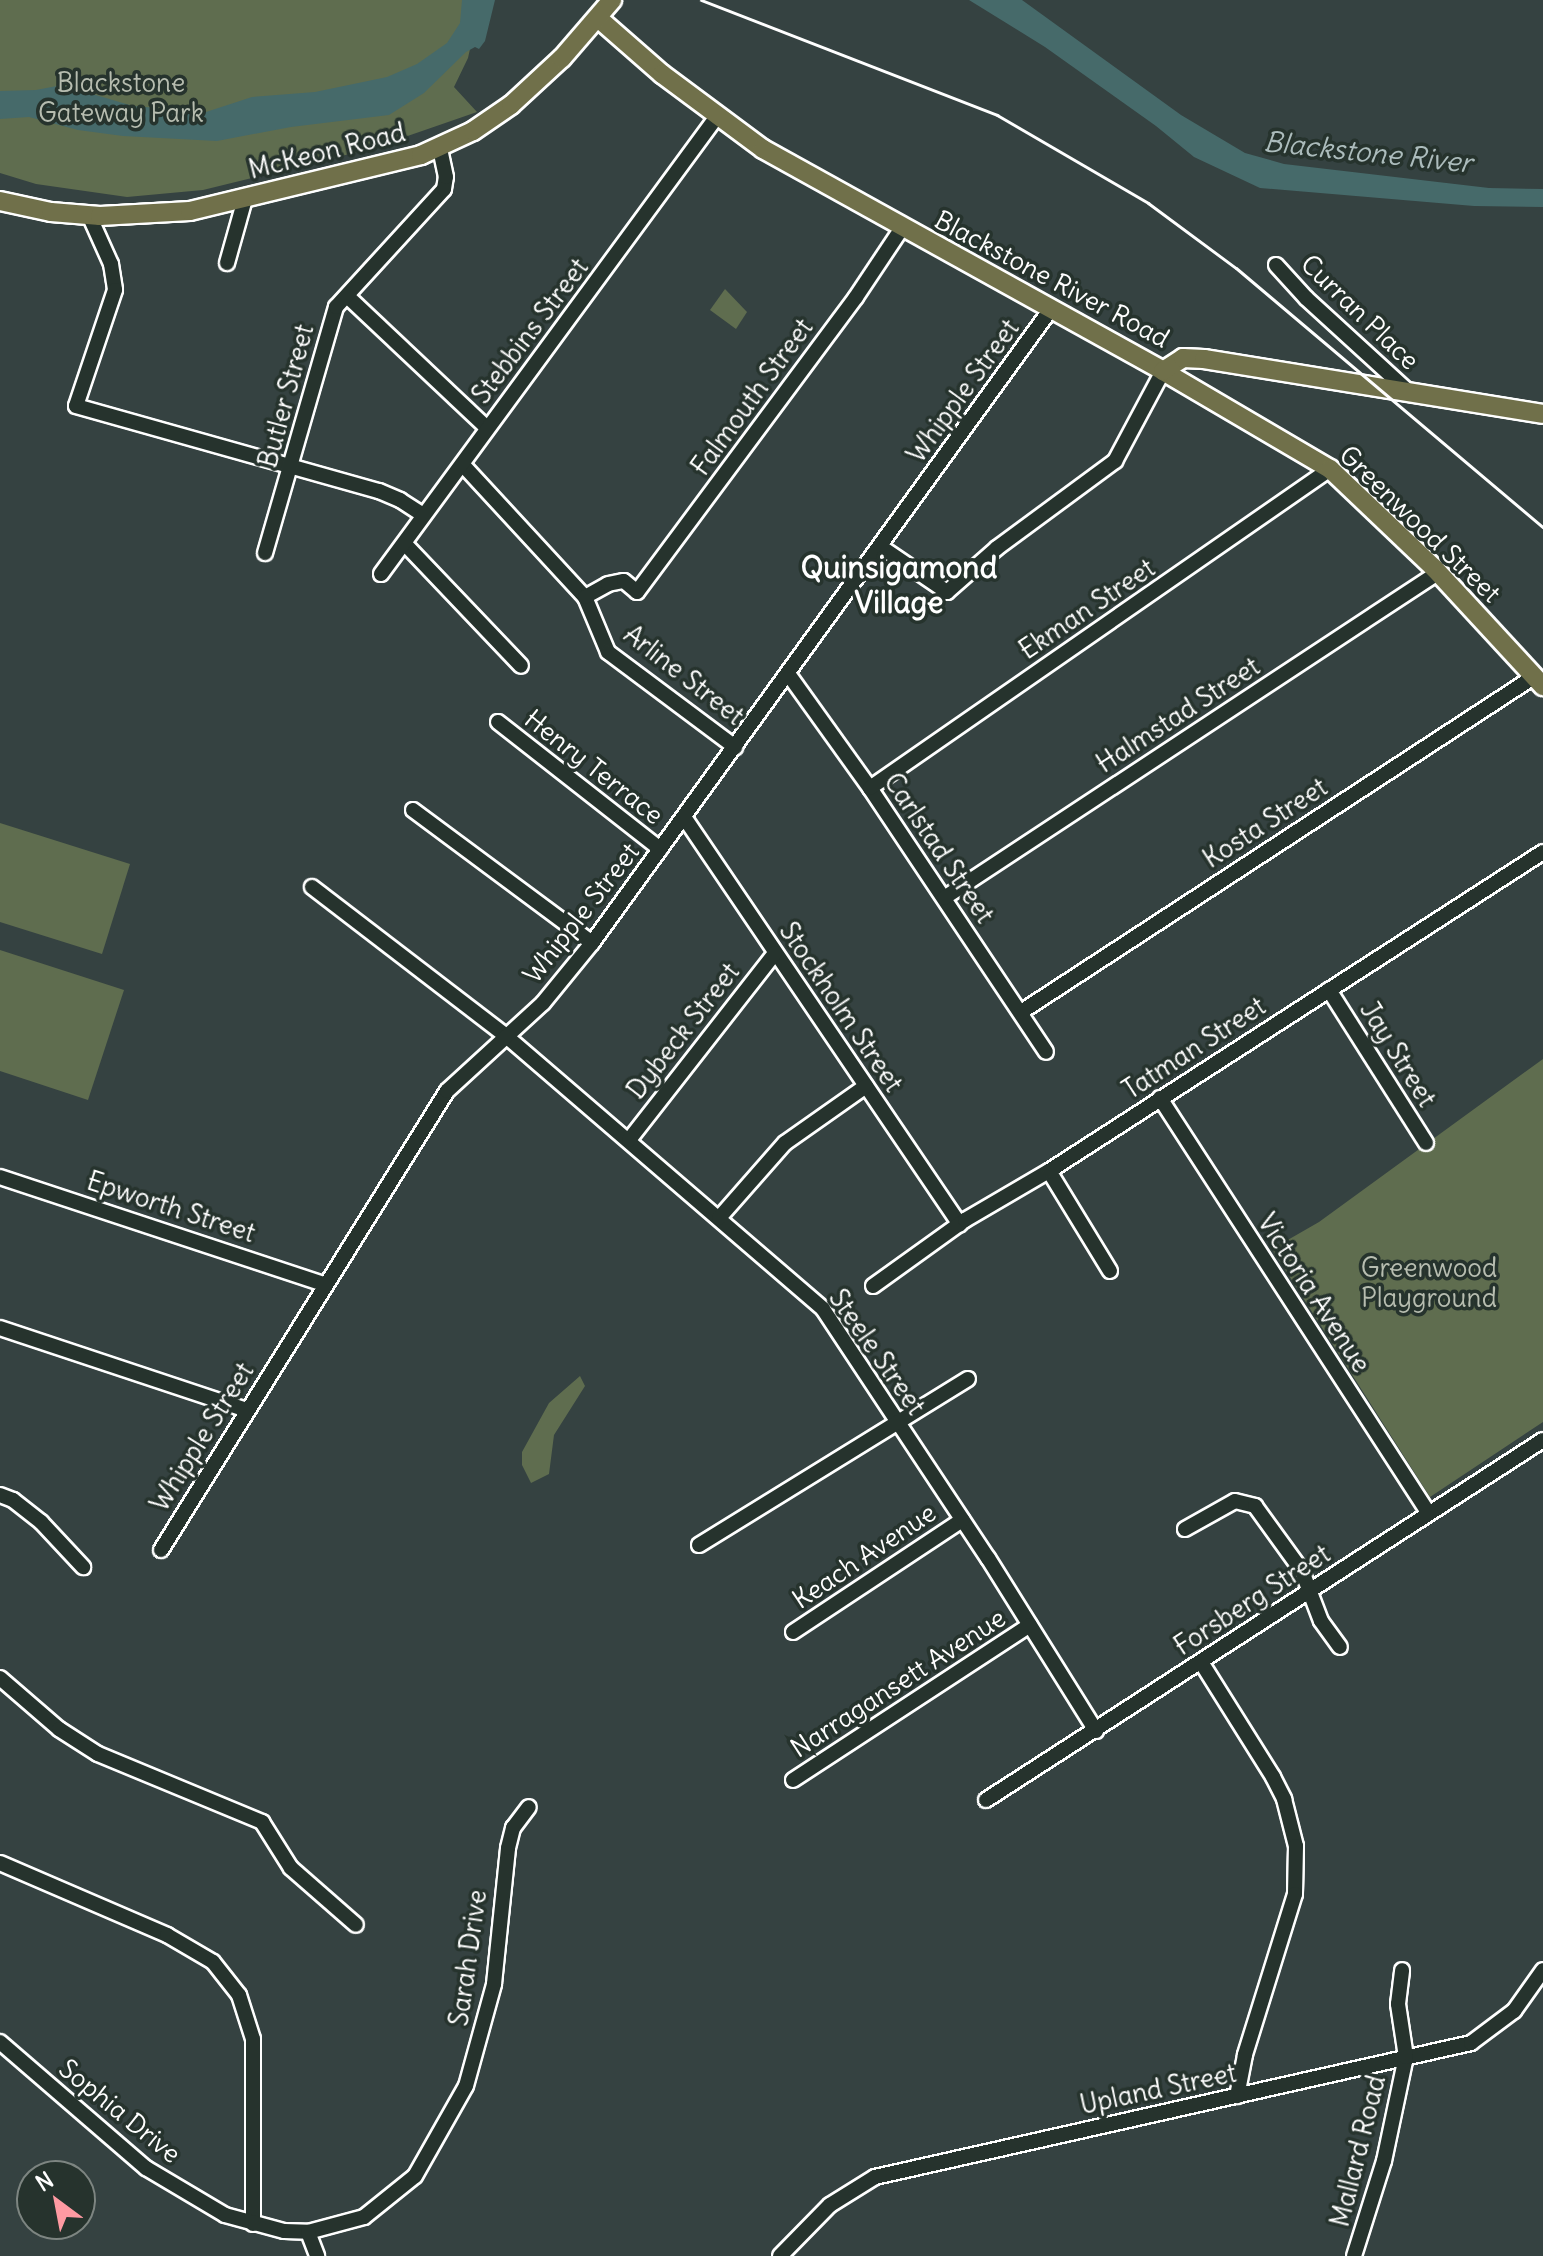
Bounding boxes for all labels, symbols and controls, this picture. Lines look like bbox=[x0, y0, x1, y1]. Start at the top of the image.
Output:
park label: Blackstone Gateway Park bbox=[38, 67, 204, 128]
street label: McKeon Road bbox=[245, 116, 409, 186]
water label: Blackstone River bbox=[1262, 124, 1474, 180]
street label: Blackstone River Road bbox=[929, 204, 1175, 354]
street label: Curran Place bbox=[1295, 248, 1425, 376]
street label: Stebbins Street bbox=[465, 252, 595, 410]
street label: Falmouth Street bbox=[685, 313, 819, 481]
street label: Whipple Street bbox=[901, 313, 1025, 469]
street label: Butler Street bbox=[252, 321, 320, 471]
street label: Greenwood Street bbox=[1333, 439, 1507, 609]
district label: Quinsigamond Village bbox=[801, 549, 997, 620]
street label: Ekman Street bbox=[1013, 552, 1161, 666]
street label: Arline Street bbox=[618, 619, 750, 731]
street label: Halmstad Street bbox=[1091, 651, 1265, 779]
street label: Henry Terrace bbox=[518, 703, 670, 831]
street label: Carlstad Street bbox=[877, 767, 1001, 929]
street label: Kosta Street bbox=[1197, 771, 1333, 875]
street label: Whipple Street bbox=[517, 837, 645, 989]
street label: Stockholm Street bbox=[773, 916, 909, 1098]
street label: Dybeck Street bbox=[620, 957, 746, 1105]
street label: Tatman Street bbox=[1117, 990, 1271, 1106]
street label: Jay Street bbox=[1353, 996, 1443, 1112]
street label: Epworth Street bbox=[83, 1165, 259, 1249]
street label: Victoria Avenue bbox=[1251, 1208, 1377, 1378]
park label: Greenwood Playground bbox=[1361, 1252, 1497, 1314]
street label: Steele Street bbox=[822, 1283, 932, 1421]
street label: Whipple Street bbox=[144, 1357, 260, 1517]
street label: Keach Avenue bbox=[787, 1497, 941, 1615]
street label: Forsberg Street bbox=[1168, 1538, 1336, 1662]
street label: Narragansett Avenue bbox=[785, 1602, 1011, 1764]
street label: Sarah Drive bbox=[443, 1888, 493, 2028]
street label: Sophia Drive bbox=[53, 2053, 187, 2169]
street label: Upland Street bbox=[1077, 2057, 1239, 2121]
street label: Mallard Road bbox=[1324, 2072, 1392, 2230]
north arrow bbox=[16, 2160, 96, 2240]
text: N bbox=[30, 2165, 58, 2197]

